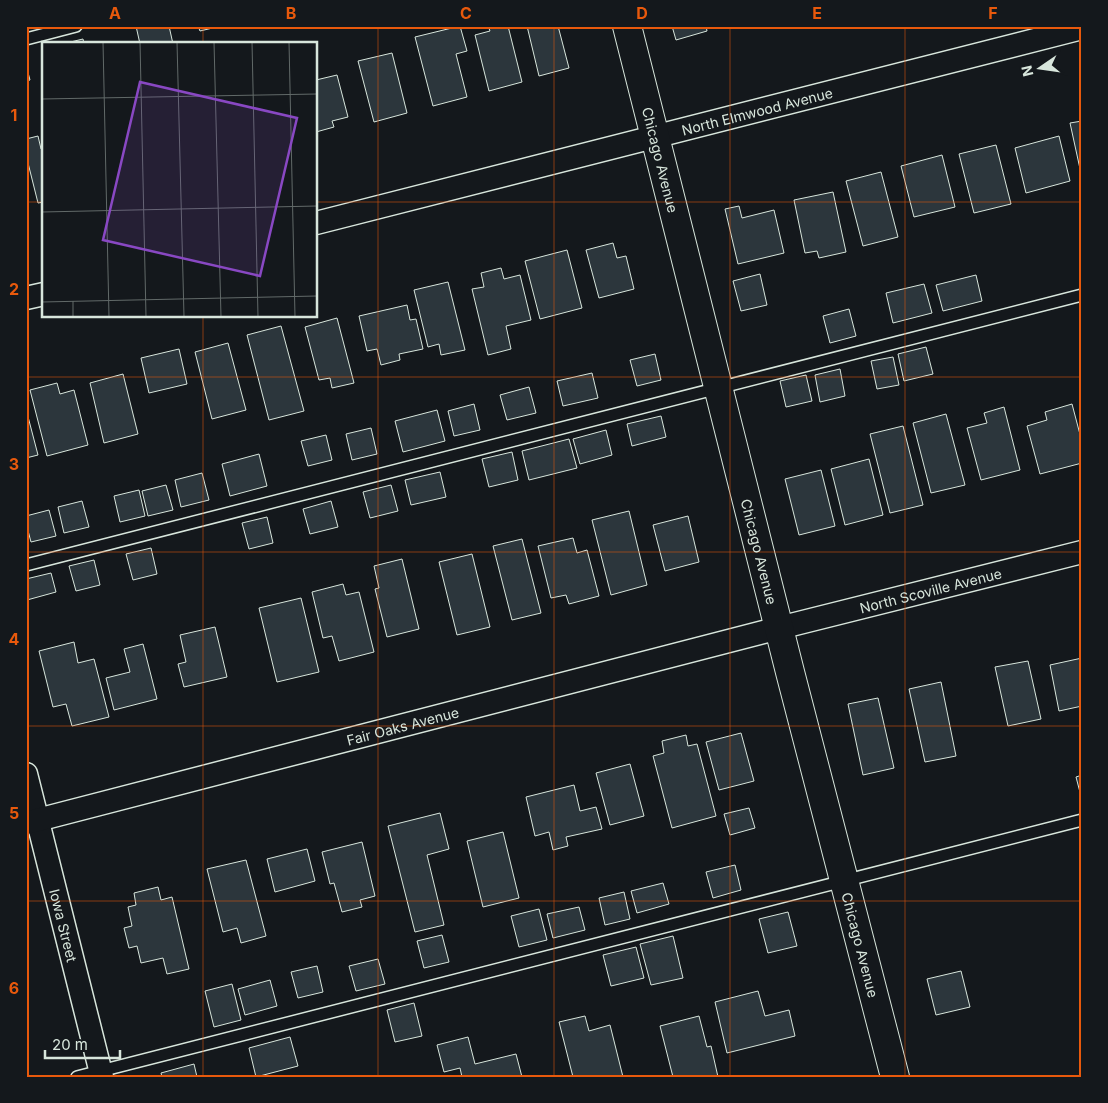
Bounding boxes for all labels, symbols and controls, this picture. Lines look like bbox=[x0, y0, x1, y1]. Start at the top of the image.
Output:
text: A bbox=[109, 3, 121, 23]
text: B bbox=[286, 3, 296, 23]
text: C bbox=[460, 3, 472, 23]
text: D bbox=[636, 3, 648, 23]
text: E bbox=[812, 3, 822, 23]
text: F bbox=[988, 3, 998, 23]
inset map bbox=[42, 42, 318, 318]
north arrow bbox=[1016, 42, 1066, 92]
text: N bbox=[1017, 64, 1036, 78]
street label: North Elmwood Avenue bbox=[680, 83, 834, 138]
text: 1 bbox=[11, 105, 17, 125]
street label: Chicago Avenue bbox=[639, 105, 682, 214]
text: 2 bbox=[9, 279, 19, 299]
text: 3 bbox=[9, 454, 19, 474]
street label: Chicago Avenue bbox=[738, 497, 781, 606]
street label: North Scoville Avenue bbox=[858, 564, 1003, 616]
text: 4 bbox=[9, 629, 20, 649]
street label: Fair Oaks Avenue bbox=[345, 703, 461, 748]
text: 5 bbox=[9, 803, 19, 823]
street label: Iowa Street bbox=[47, 887, 81, 964]
street label: Chicago Avenue bbox=[839, 890, 883, 999]
text: 6 bbox=[9, 978, 19, 998]
scale bar bbox=[45, 1028, 120, 1060]
text: 20 m bbox=[52, 1035, 88, 1054]

